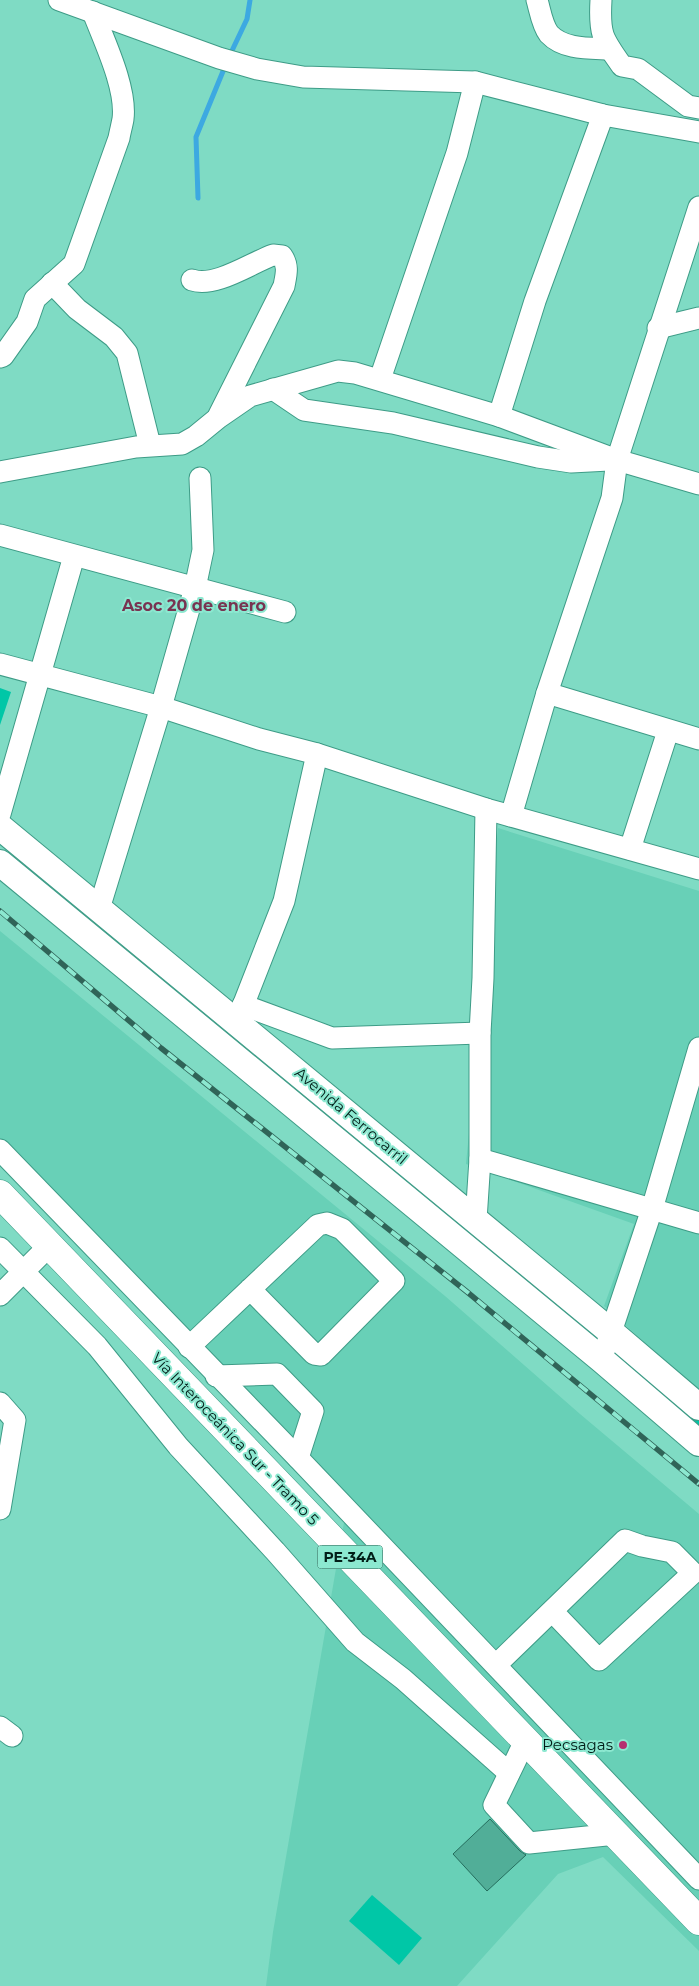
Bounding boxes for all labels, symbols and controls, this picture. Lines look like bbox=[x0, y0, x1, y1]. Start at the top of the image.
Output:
district label: Asoc 20 de enero bbox=[121, 596, 266, 615]
street label: Avenida Ferrocarril bbox=[291, 1063, 411, 1168]
street label: Vía Interoceánica Sur - Tramo 5 bbox=[148, 1348, 323, 1529]
road number: PE-34A bbox=[318, 1545, 382, 1568]
place label: Pecsagas bbox=[542, 1735, 613, 1754]
marker: Pecsagas bbox=[617, 1739, 629, 1751]

